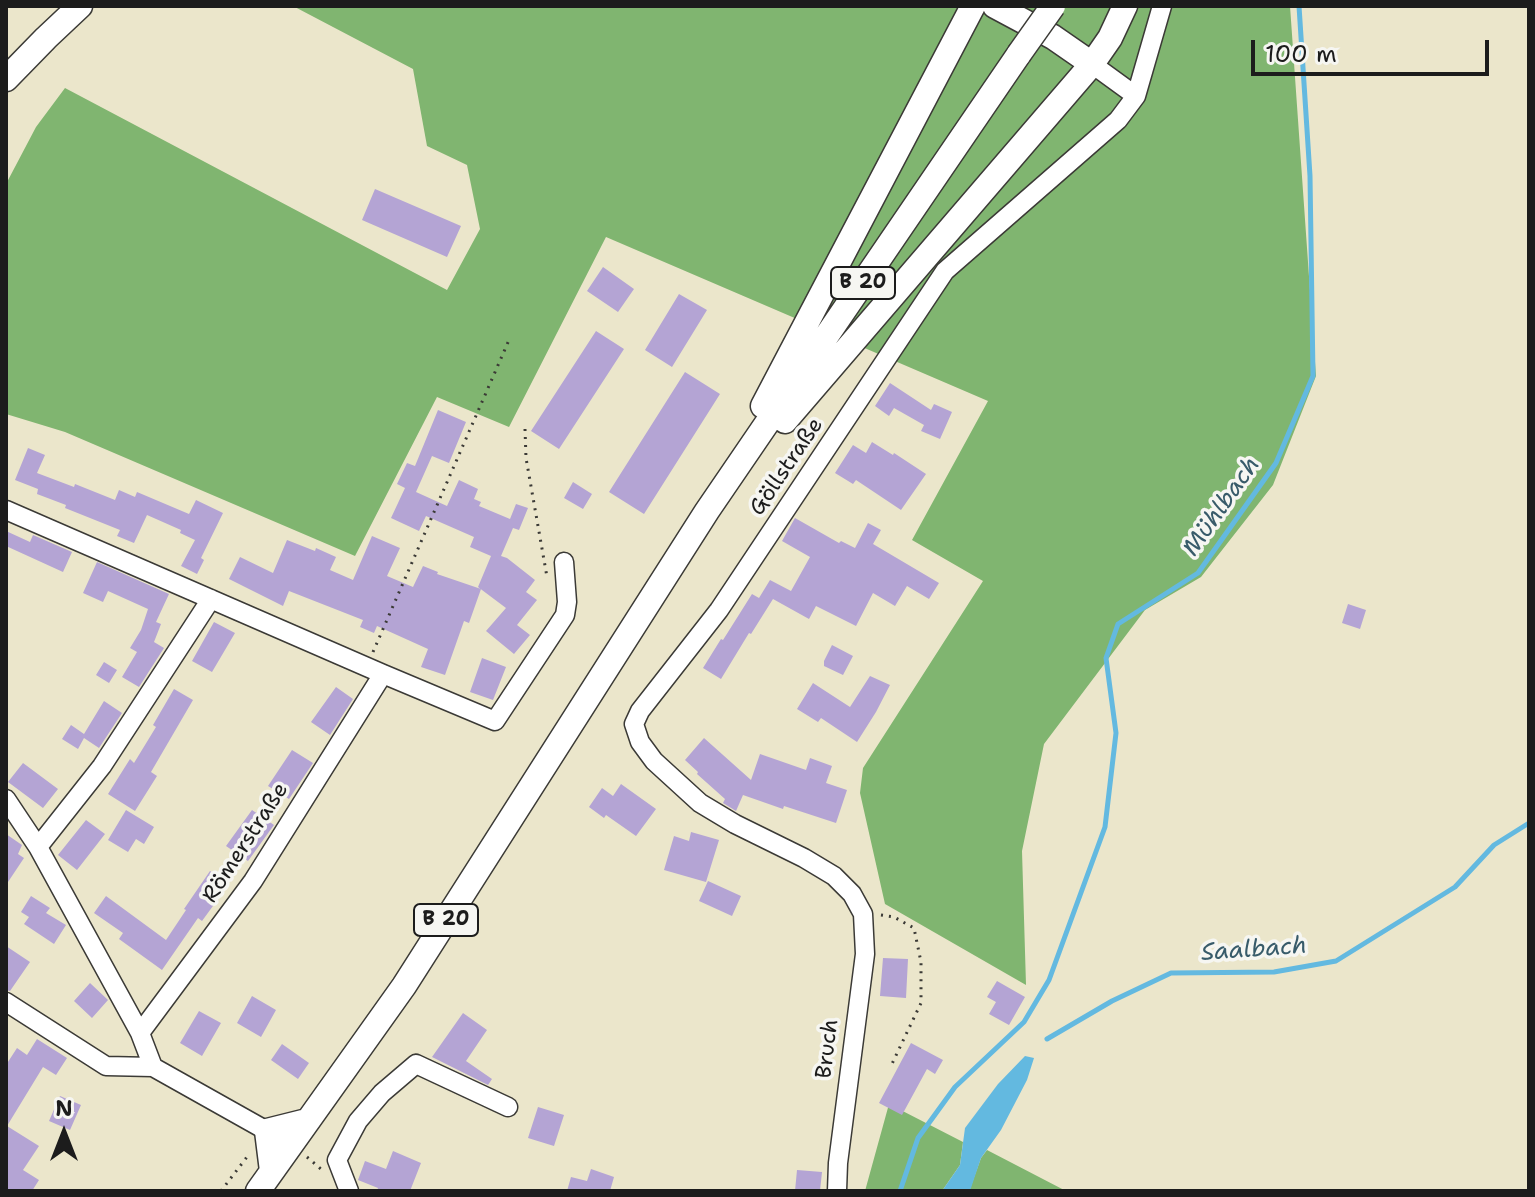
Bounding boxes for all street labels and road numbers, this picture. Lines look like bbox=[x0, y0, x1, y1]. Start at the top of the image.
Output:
road number: B 20 bbox=[831, 267, 895, 299]
street label: Göllstraße bbox=[745, 413, 829, 521]
street label: Römerstraße bbox=[197, 778, 295, 908]
road number: B 20 bbox=[414, 904, 478, 936]
street label: Bruch bbox=[811, 1018, 845, 1080]

